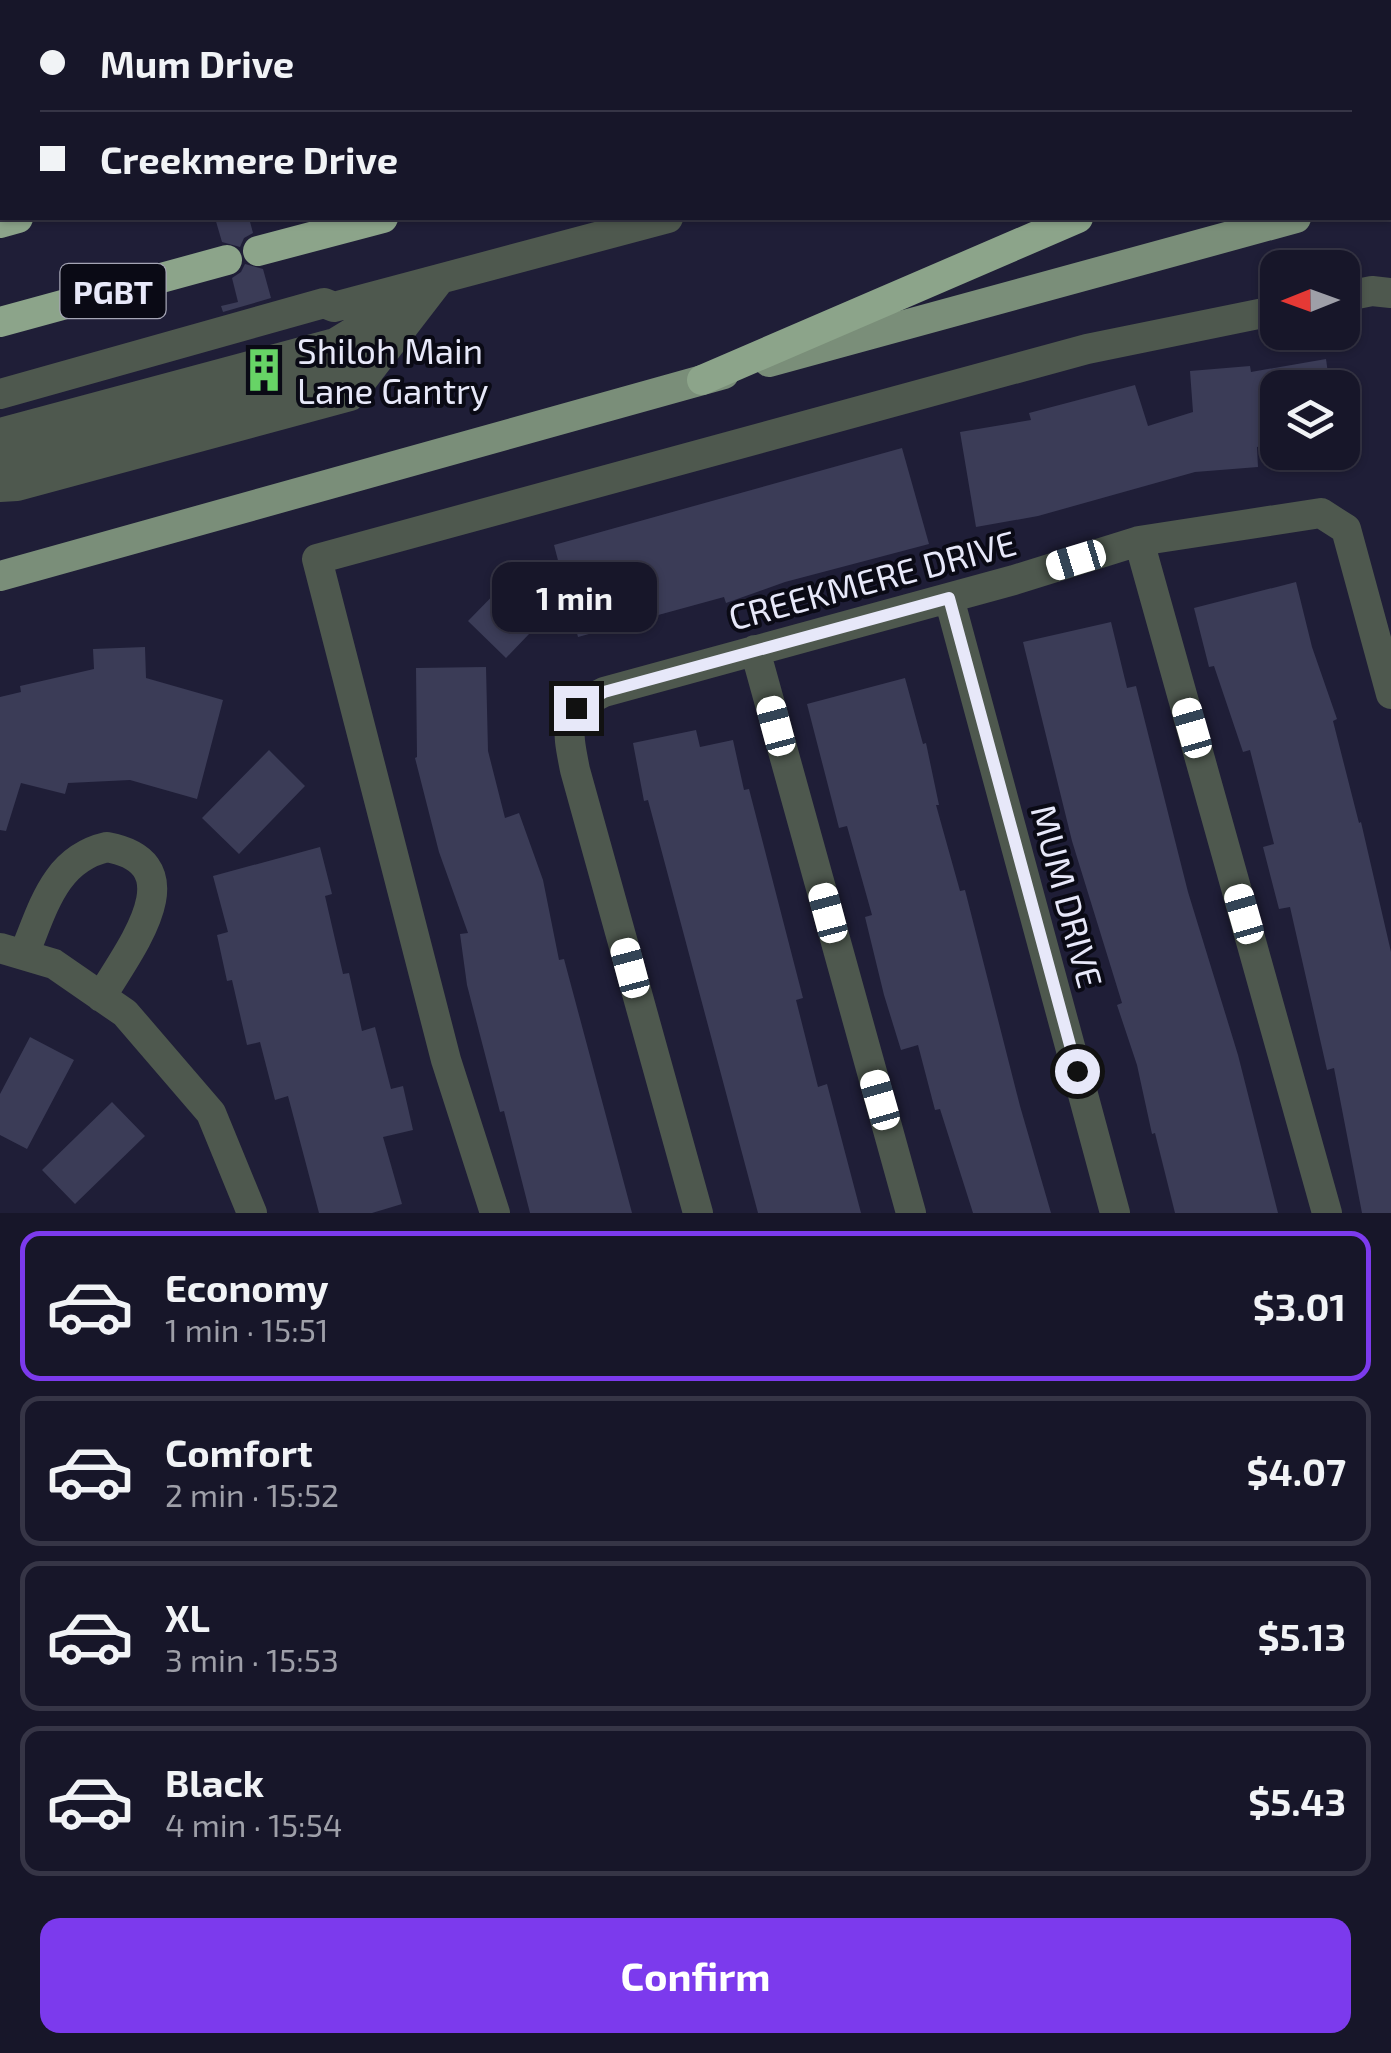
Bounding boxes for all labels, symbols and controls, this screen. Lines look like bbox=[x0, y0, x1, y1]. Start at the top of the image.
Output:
text: Mum Drive bbox=[100, 40, 294, 86]
text: Creekmere Drive bbox=[100, 136, 398, 182]
north arrow bbox=[1260, 250, 1360, 350]
map controls bbox=[1260, 250, 1360, 470]
road number: PGBT bbox=[61, 264, 166, 318]
place label: Shiloh Main Lane Gantry bbox=[297, 329, 489, 411]
building icon: Shiloh Main Lane Gantry bbox=[240, 346, 288, 394]
button: layers bbox=[1260, 370, 1360, 470]
street label: CREEKMERE DRIVE bbox=[724, 520, 1020, 638]
car bbox=[1043, 537, 1109, 583]
callout: 1 min bbox=[494, 563, 658, 633]
text: 1 min bbox=[536, 578, 613, 616]
route end bbox=[554, 686, 599, 731]
car bbox=[754, 693, 798, 759]
car bbox=[1169, 695, 1215, 761]
street label: MUM DRIVE bbox=[1023, 800, 1113, 992]
car bbox=[806, 880, 850, 946]
car bbox=[1221, 881, 1267, 947]
car bbox=[608, 935, 652, 1001]
route start bbox=[1055, 1049, 1100, 1094]
car bbox=[857, 1067, 903, 1133]
icon: car bbox=[45, 1261, 135, 1351]
text: Economy bbox=[165, 1264, 329, 1310]
text: $3.01 bbox=[1253, 1283, 1346, 1329]
text: 1 min · 15:51 bbox=[165, 1310, 329, 1348]
icon: car bbox=[45, 1426, 135, 1516]
text: Comfort bbox=[165, 1429, 313, 1475]
text: $4.07 bbox=[1246, 1448, 1346, 1494]
text: 2 min · 15:52 bbox=[165, 1475, 339, 1513]
icon: car bbox=[45, 1591, 135, 1681]
text: XL bbox=[165, 1594, 210, 1640]
text: $5.13 bbox=[1257, 1613, 1346, 1659]
text: 3 min · 15:53 bbox=[165, 1640, 339, 1678]
icon: car bbox=[45, 1756, 135, 1846]
text: Black bbox=[165, 1759, 264, 1805]
text: $5.43 bbox=[1248, 1778, 1346, 1824]
text: 4 min · 15:54 bbox=[165, 1805, 342, 1843]
button: Confirm bbox=[40, 1918, 1351, 2033]

